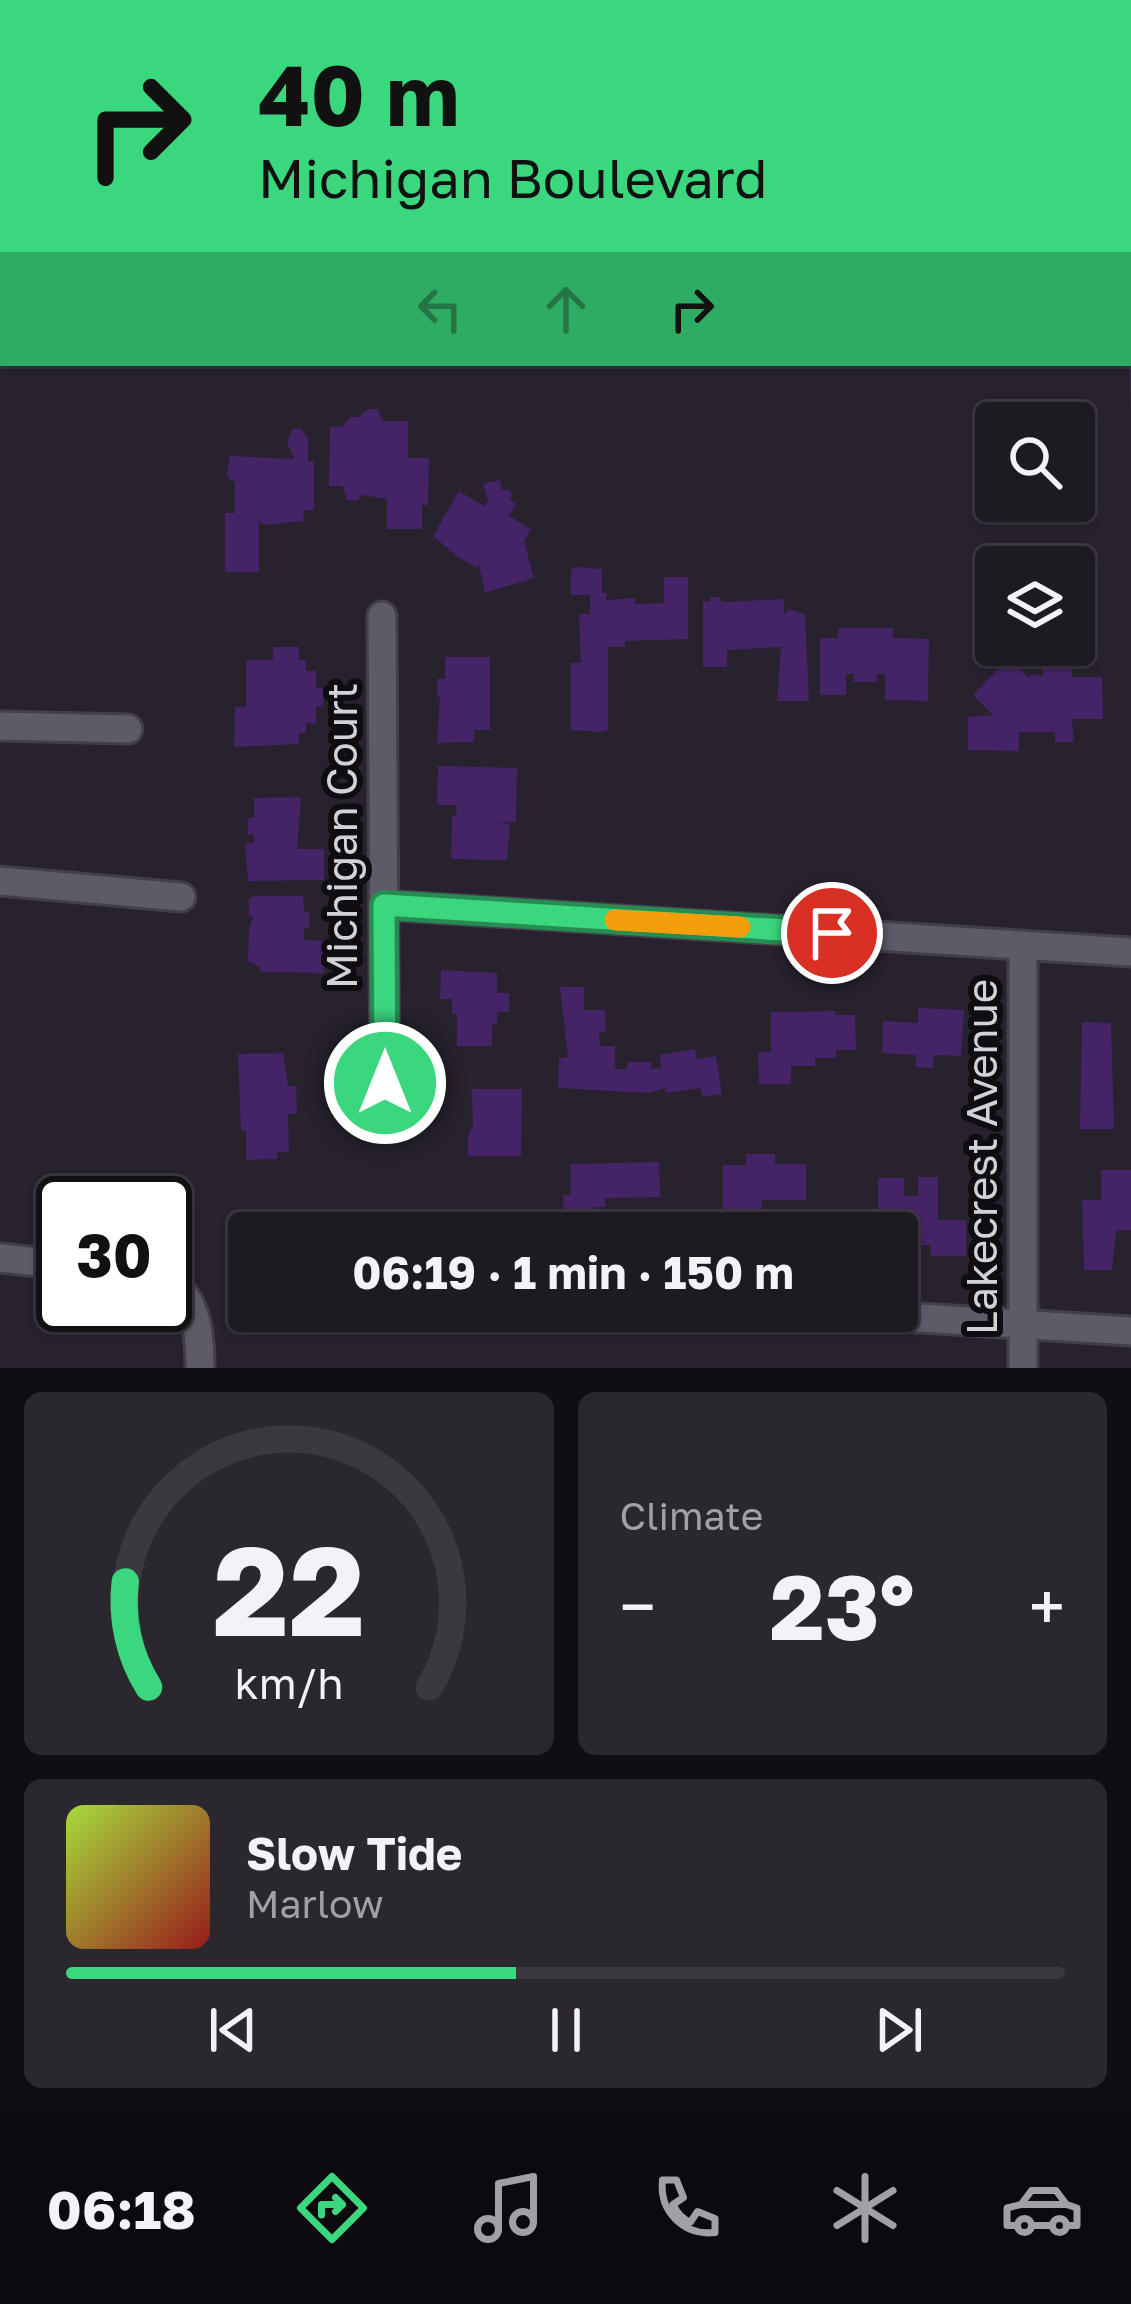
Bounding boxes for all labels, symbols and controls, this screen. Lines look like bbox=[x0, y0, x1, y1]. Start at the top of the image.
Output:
text: 40 m bbox=[258, 44, 460, 144]
icon: right bbox=[60, 48, 216, 204]
text: Michigan Boulevard bbox=[258, 145, 768, 210]
icon: left bbox=[407, 276, 473, 342]
icon: ahead bbox=[533, 276, 599, 342]
icon: right bbox=[659, 276, 725, 342]
map controls bbox=[975, 402, 1095, 666]
button: search bbox=[975, 402, 1095, 522]
button: layers bbox=[975, 546, 1095, 666]
street label: Michigan Court bbox=[316, 683, 366, 989]
pin bbox=[781, 882, 883, 984]
icon: arrive bbox=[799, 900, 865, 966]
street label: Lakecrest Avenue bbox=[956, 979, 1006, 1335]
position arrow bbox=[322, 1020, 448, 1146]
speed limit sign: 30 bbox=[36, 1176, 192, 1332]
text: 06:19 · 1 min · 150 m bbox=[352, 1245, 794, 1299]
text: Climate bbox=[620, 1492, 763, 1539]
text: 22 bbox=[213, 1514, 365, 1663]
text: 23° bbox=[770, 1552, 915, 1660]
text: − bbox=[620, 1566, 656, 1646]
text: + bbox=[1029, 1566, 1065, 1646]
text: km/h bbox=[234, 1656, 343, 1707]
text: Slow Tide bbox=[246, 1826, 462, 1880]
text: Marlow bbox=[246, 1880, 383, 1927]
icon: previous bbox=[200, 1997, 266, 2063]
icon: pause bbox=[533, 1997, 599, 2063]
icon: next bbox=[866, 1997, 932, 2063]
icon: directions bbox=[290, 2166, 374, 2250]
icon: music bbox=[467, 2166, 551, 2250]
icon: phone bbox=[645, 2166, 729, 2250]
icon: climate bbox=[823, 2166, 907, 2250]
icon: car bbox=[1000, 2166, 1084, 2250]
text: 06:18 bbox=[47, 2176, 196, 2241]

